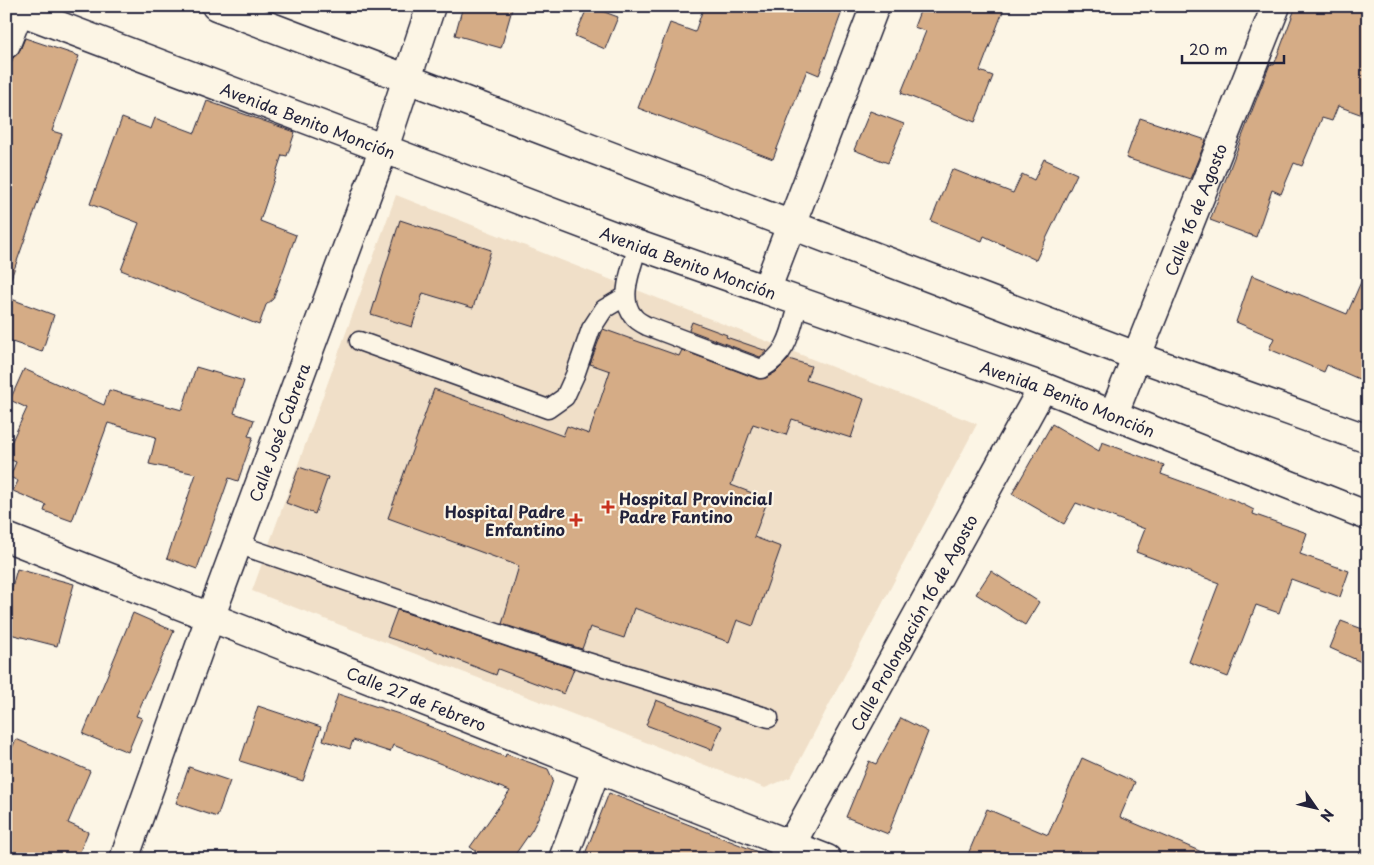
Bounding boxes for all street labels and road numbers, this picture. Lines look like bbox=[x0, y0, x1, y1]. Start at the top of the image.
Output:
street label: Avenida Benito Monción bbox=[217, 76, 399, 164]
street label: Calle 16 de Agosto bbox=[1158, 139, 1232, 279]
street label: Avenida Benito Monción bbox=[597, 220, 780, 305]
street label: Avenida Benito Monción bbox=[977, 354, 1159, 442]
street label: Calle José Cabrera bbox=[242, 359, 315, 505]
street label: Calle Prolongación 16 de Agosto bbox=[844, 510, 983, 735]
street label: Calle 27 de Febrero bbox=[343, 660, 490, 736]

